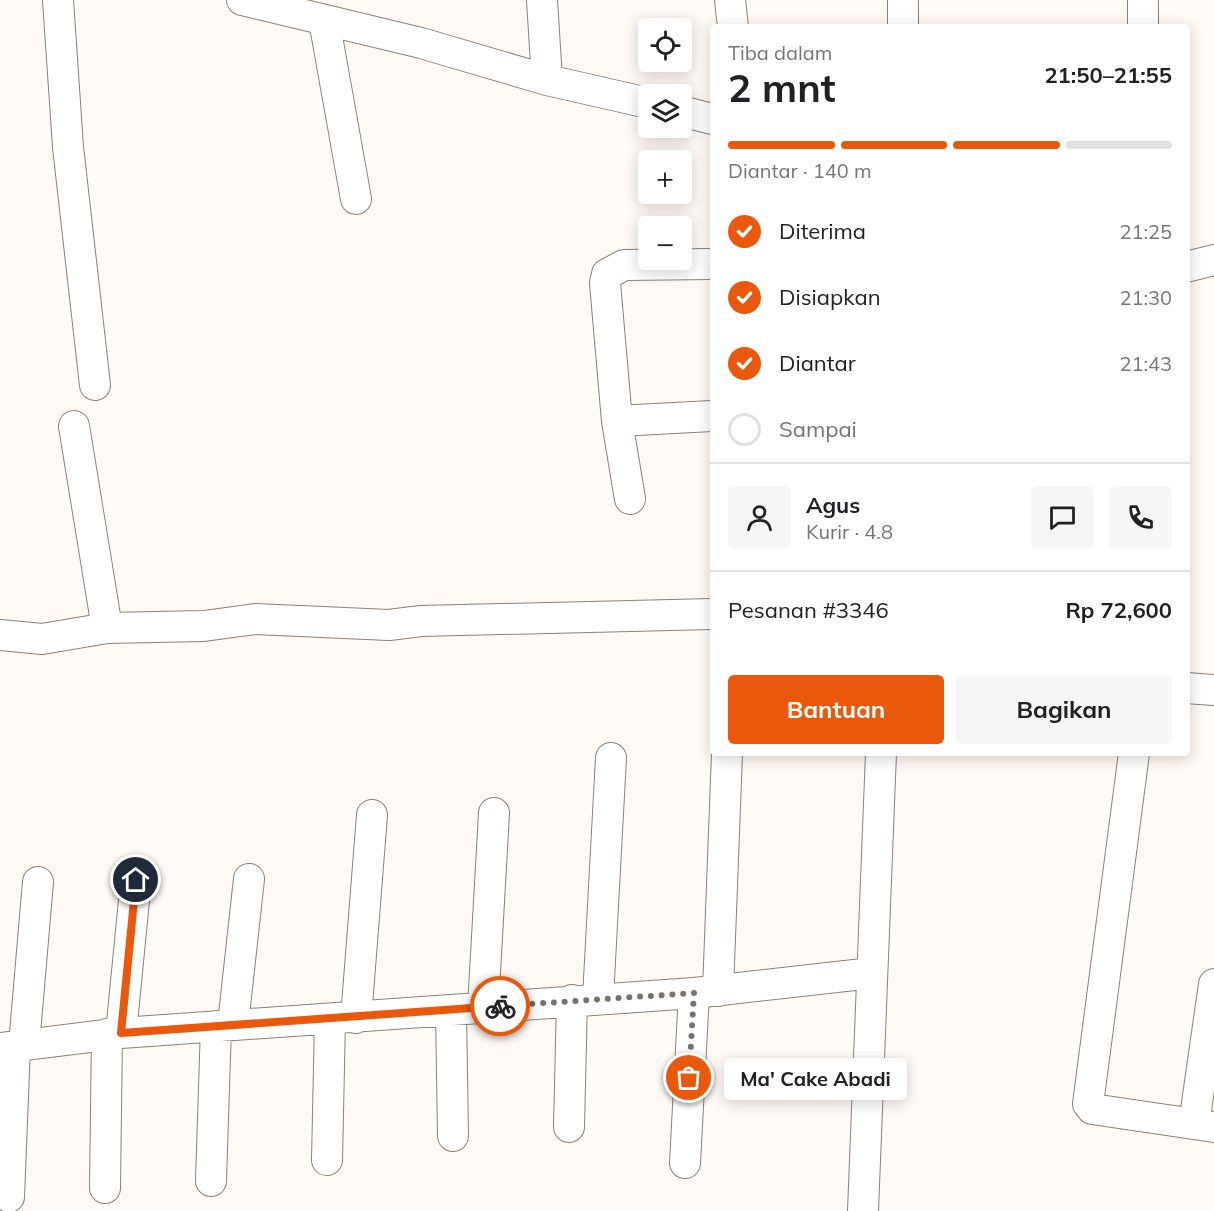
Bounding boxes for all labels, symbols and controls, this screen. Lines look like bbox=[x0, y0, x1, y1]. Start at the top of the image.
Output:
map controls bbox=[638, 18, 692, 270]
button: locate bbox=[638, 18, 692, 72]
text: Tiba dalam bbox=[728, 40, 832, 65]
text: 21:50–21:55 bbox=[1044, 61, 1172, 89]
text: 2 mnt bbox=[728, 63, 835, 112]
button: layers bbox=[638, 84, 692, 138]
button: + bbox=[638, 150, 692, 204]
text: Diantar · 140 m bbox=[728, 158, 872, 183]
icon: check bbox=[728, 215, 761, 248]
button: − bbox=[638, 216, 692, 270]
text: Diterima bbox=[779, 217, 866, 245]
text: 21:25 bbox=[1119, 219, 1172, 244]
icon: check bbox=[728, 281, 761, 314]
text: Disiapkan bbox=[779, 283, 881, 311]
text: 21:30 bbox=[1119, 285, 1172, 310]
icon: check bbox=[728, 347, 761, 380]
text: Diantar bbox=[779, 349, 856, 377]
text: 21:43 bbox=[1119, 351, 1172, 376]
text: Sampai bbox=[779, 415, 857, 443]
button: person bbox=[728, 486, 791, 549]
button: chat bbox=[1031, 486, 1094, 549]
button: phone bbox=[1109, 486, 1172, 549]
text: Agus bbox=[806, 491, 860, 519]
text: Kurir · 4.8 bbox=[806, 519, 893, 544]
text: Pesanan #3346 bbox=[728, 596, 889, 624]
text: Rp 72,600 bbox=[1065, 596, 1172, 624]
button: Bantuan bbox=[728, 675, 944, 744]
button: Bagikan bbox=[956, 675, 1172, 744]
pin bbox=[110, 854, 161, 905]
icon: home bbox=[119, 863, 152, 896]
courier bbox=[470, 976, 530, 1036]
icon: bike bbox=[484, 990, 517, 1023]
pin bbox=[663, 1052, 714, 1103]
callout: Ma' Cake Abadi bbox=[725, 1057, 908, 1099]
icon: bag bbox=[672, 1061, 705, 1094]
text: Ma' Cake Abadi bbox=[740, 1066, 891, 1091]

